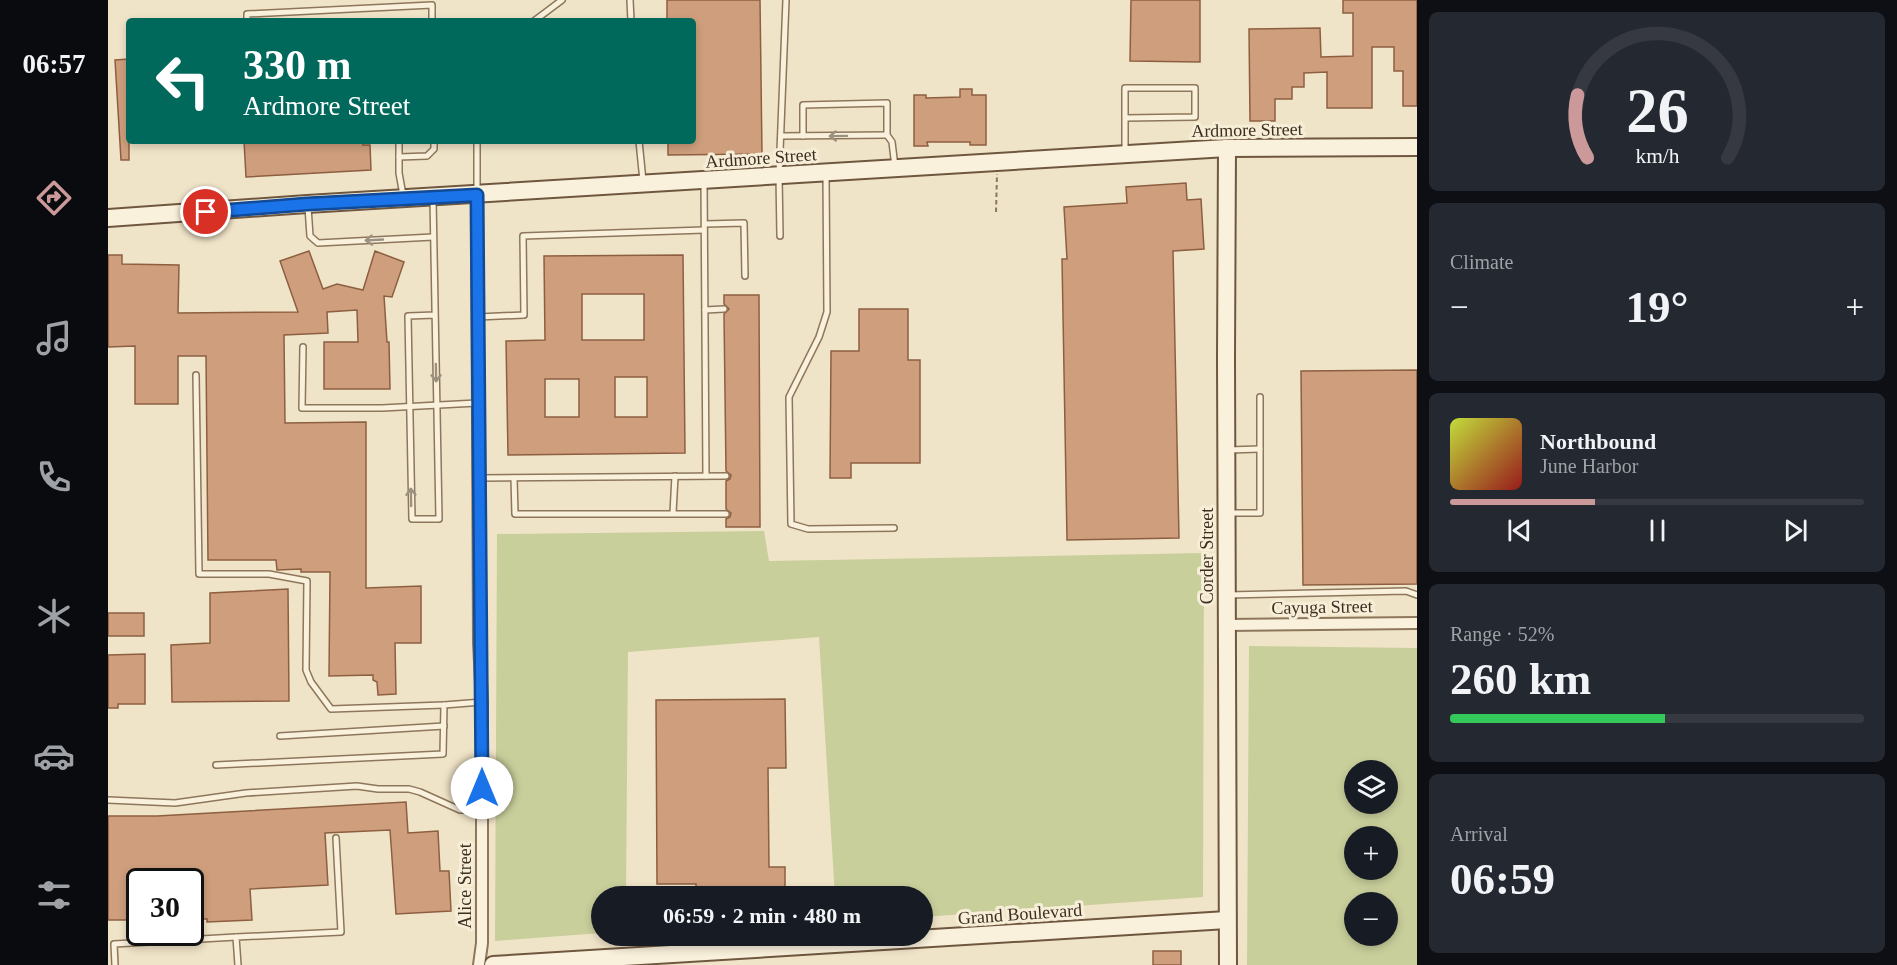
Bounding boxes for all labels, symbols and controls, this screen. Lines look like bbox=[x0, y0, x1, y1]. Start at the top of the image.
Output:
icon: left bbox=[144, 42, 222, 120]
text: 330 m bbox=[243, 42, 352, 88]
text: 06:57 bbox=[23, 49, 86, 79]
text: 26 bbox=[1626, 76, 1688, 145]
text: Ardmore Street bbox=[243, 91, 410, 121]
street label: Ardmore Street bbox=[1191, 119, 1303, 141]
one-way arrow bbox=[828, 130, 848, 141]
street label: Ardmore Street bbox=[705, 144, 817, 172]
text: km/h bbox=[1635, 145, 1679, 169]
icon: directions bbox=[33, 177, 75, 219]
pin bbox=[180, 186, 231, 237]
icon: arrive bbox=[189, 195, 222, 228]
one-way arrow bbox=[365, 235, 385, 246]
text: Climate bbox=[1450, 251, 1513, 273]
text: 19° bbox=[1626, 282, 1689, 332]
text: − bbox=[1450, 289, 1469, 325]
text: + bbox=[1845, 289, 1864, 325]
icon: music bbox=[33, 317, 75, 359]
one-way arrow bbox=[430, 363, 442, 383]
text: Northbound bbox=[1540, 429, 1656, 454]
text: June Harbor bbox=[1540, 455, 1638, 477]
icon: phone bbox=[33, 456, 75, 498]
one-way arrow bbox=[405, 488, 417, 508]
street label: Corder Street bbox=[1197, 508, 1217, 604]
icon: previous bbox=[1503, 514, 1536, 547]
icon: pause bbox=[1641, 514, 1674, 547]
icon: next bbox=[1779, 514, 1812, 547]
icon: climate bbox=[33, 595, 75, 637]
street label: Cayuga Street bbox=[1271, 596, 1373, 618]
text: Range · 52% bbox=[1450, 623, 1554, 645]
text: 260 km bbox=[1450, 654, 1591, 704]
icon: car bbox=[33, 735, 75, 777]
position arrow bbox=[450, 756, 514, 820]
map controls bbox=[1344, 760, 1398, 946]
button: layers bbox=[1344, 760, 1398, 814]
text: Arrival bbox=[1450, 823, 1508, 845]
button: + bbox=[1344, 826, 1398, 880]
street label: Alice Street bbox=[455, 843, 475, 929]
text: 06:59 bbox=[1450, 854, 1555, 904]
speed limit sign: 30 bbox=[126, 868, 204, 946]
icon: filters bbox=[33, 874, 75, 916]
button: − bbox=[1344, 892, 1398, 946]
street label: Grand Boulevard bbox=[957, 900, 1083, 928]
text: 06:59 · 2 min · 480 m bbox=[663, 903, 861, 928]

